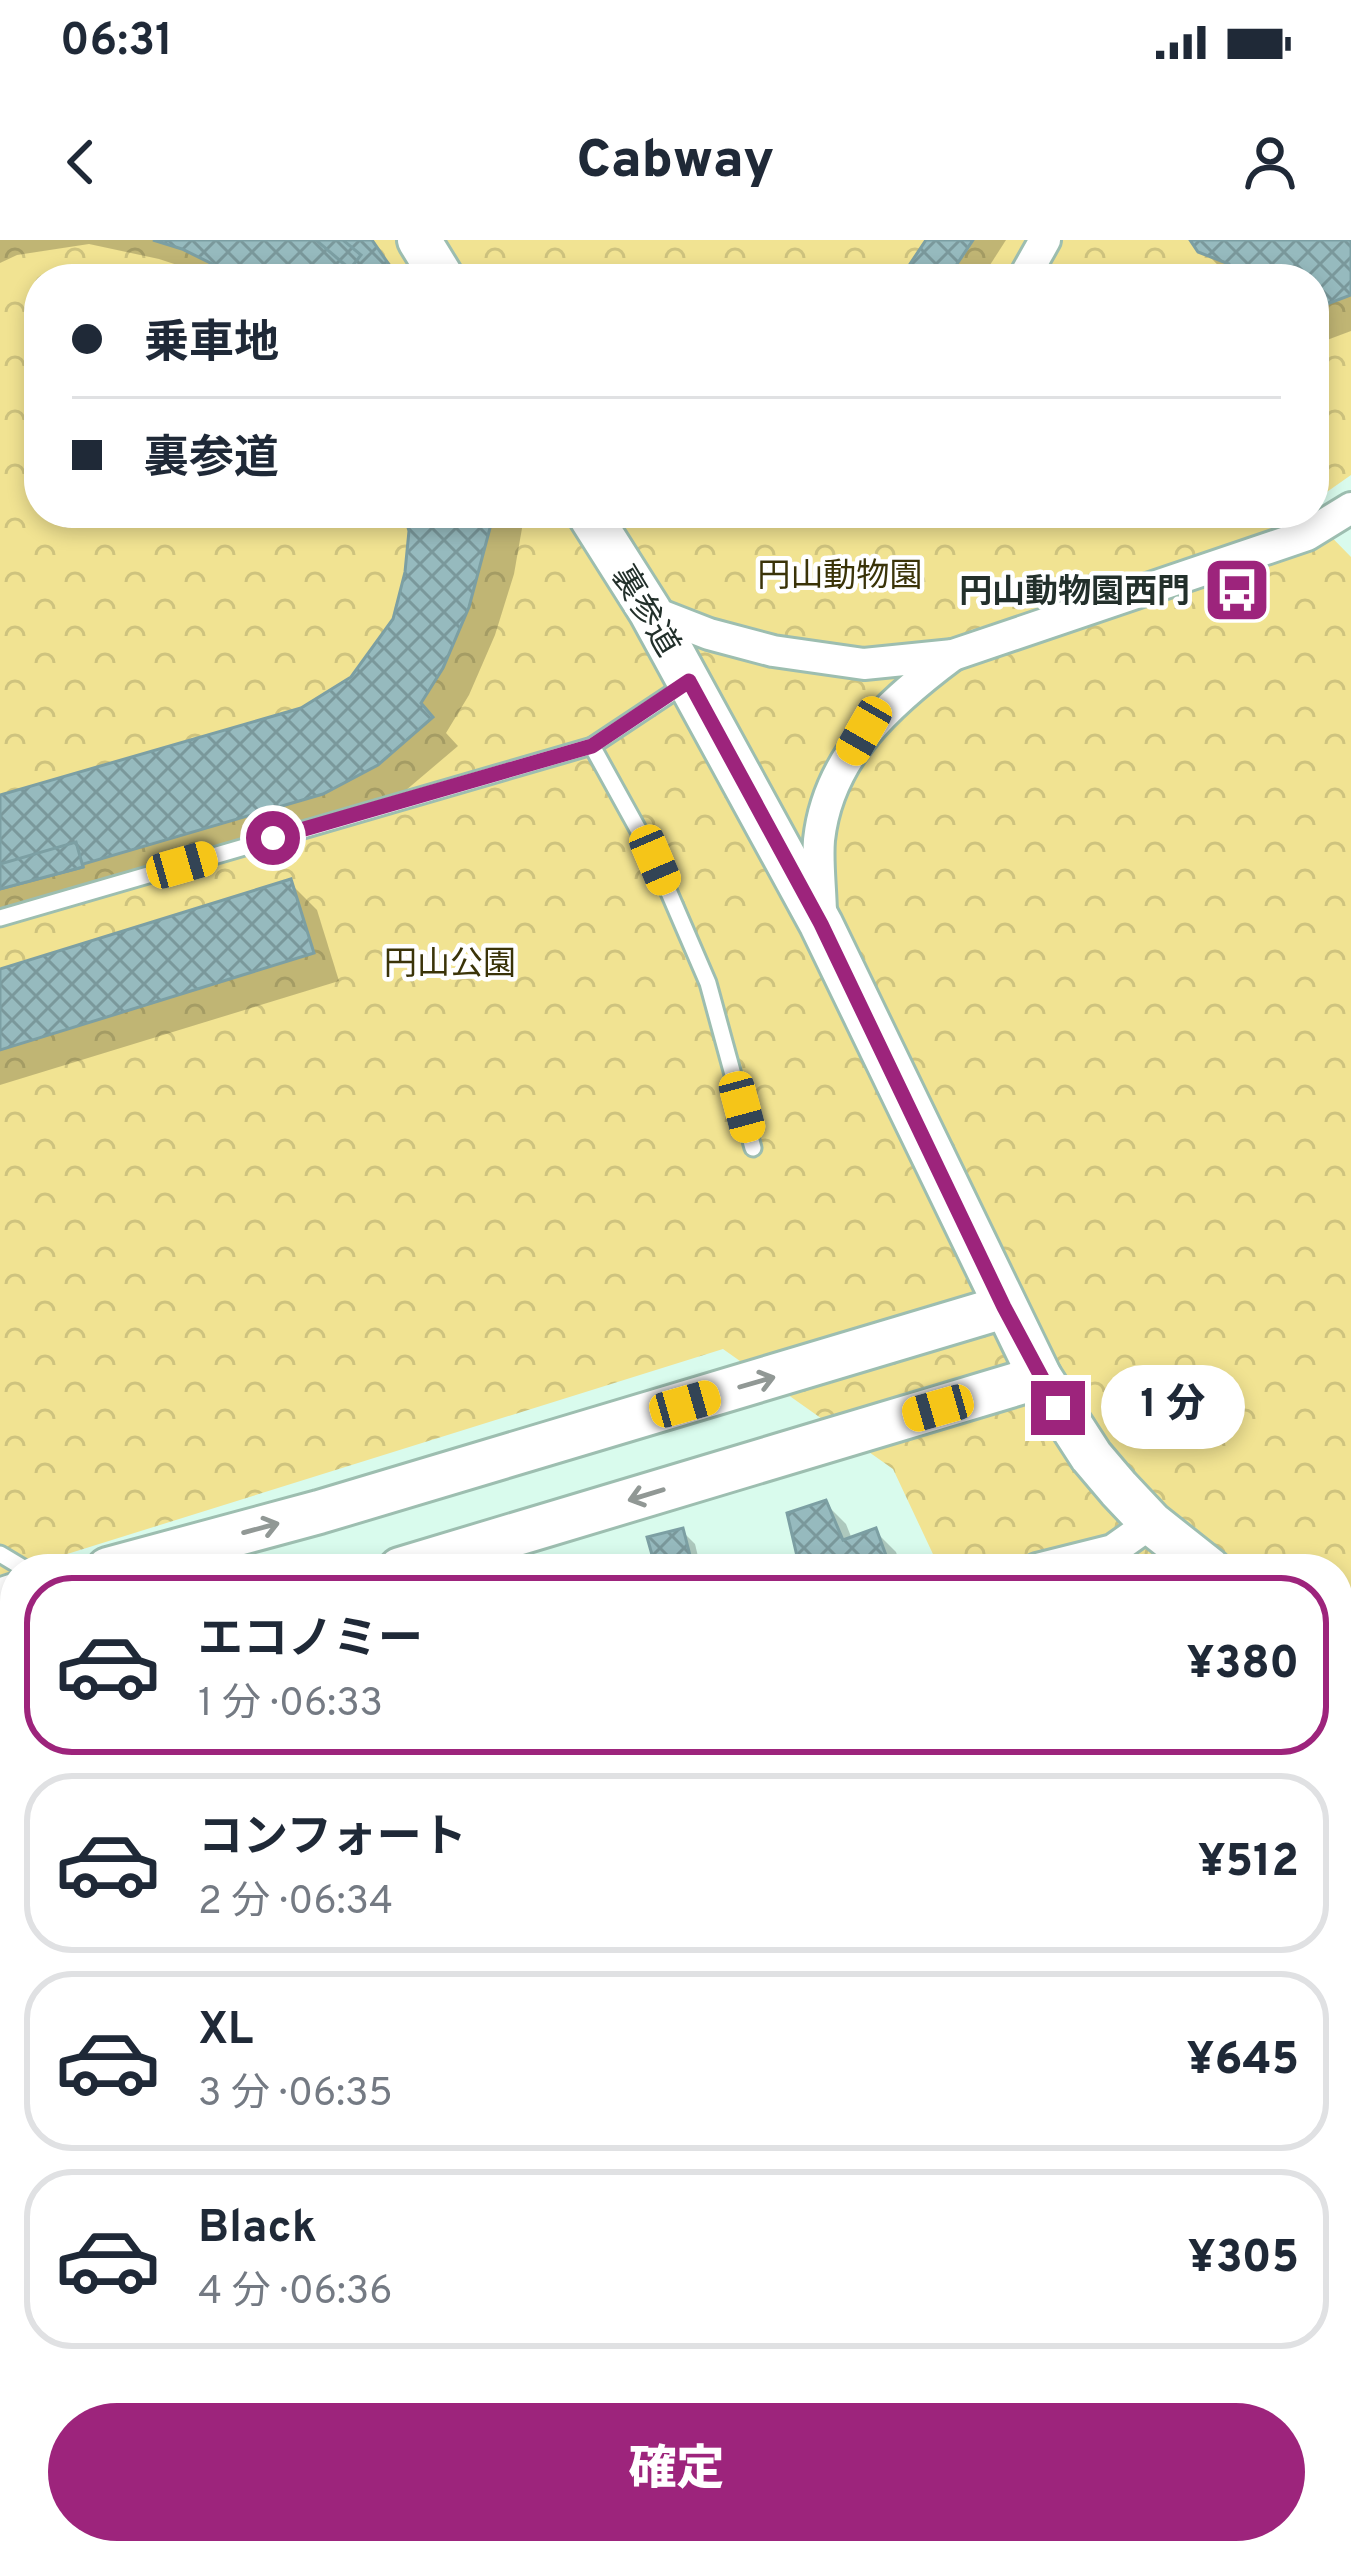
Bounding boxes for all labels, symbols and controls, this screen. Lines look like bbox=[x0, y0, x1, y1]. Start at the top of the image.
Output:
text: 06:31 bbox=[60, 14, 173, 71]
text: Cabway bbox=[577, 128, 774, 197]
icon: back bbox=[48, 129, 114, 195]
icon: person bbox=[1237, 129, 1303, 195]
text: 乗車地 bbox=[144, 317, 279, 374]
text: 裏参道 bbox=[144, 432, 279, 489]
bus stop icon: 円山動物園西門 bbox=[1202, 555, 1272, 625]
park label: 円山動物園 bbox=[758, 557, 923, 599]
street label: 裏参道 bbox=[600, 559, 687, 665]
place label: 円山動物園西門 bbox=[959, 573, 1190, 615]
car bbox=[830, 691, 898, 771]
route start bbox=[246, 811, 300, 865]
car bbox=[624, 820, 686, 900]
car bbox=[142, 838, 222, 892]
park label: 円山公園 bbox=[384, 945, 516, 987]
car bbox=[715, 1068, 769, 1146]
callout: 1 分 bbox=[1100, 1366, 1244, 1450]
one-way arrow bbox=[737, 1370, 775, 1392]
car bbox=[645, 1377, 725, 1431]
car bbox=[898, 1381, 978, 1435]
route end bbox=[1031, 1381, 1085, 1435]
text: 1 分 bbox=[1141, 1382, 1205, 1431]
one-way arrow bbox=[628, 1485, 666, 1507]
one-way arrow bbox=[242, 1515, 280, 1537]
icon: car bbox=[54, 1611, 162, 1719]
text: エコノミー bbox=[198, 1613, 423, 1670]
text: ¥380 bbox=[1186, 1637, 1299, 1694]
text: 1 分 · 06:33 bbox=[198, 1681, 383, 1730]
icon: car bbox=[54, 1809, 162, 1917]
text: コンフォート bbox=[198, 1811, 467, 1868]
text: ¥512 bbox=[1198, 1835, 1299, 1892]
text: 2 分 · 06:34 bbox=[198, 1879, 393, 1928]
text: XL bbox=[198, 2003, 253, 2060]
icon: car bbox=[54, 2007, 162, 2115]
text: ¥645 bbox=[1187, 2033, 1299, 2090]
text: 3 分 · 06:35 bbox=[198, 2071, 393, 2120]
text: Black bbox=[198, 2201, 317, 2258]
icon: car bbox=[54, 2205, 162, 2313]
text: ¥305 bbox=[1188, 2231, 1299, 2288]
text: 4 分 · 06:36 bbox=[198, 2269, 393, 2318]
button: 確定 bbox=[48, 2403, 1305, 2541]

